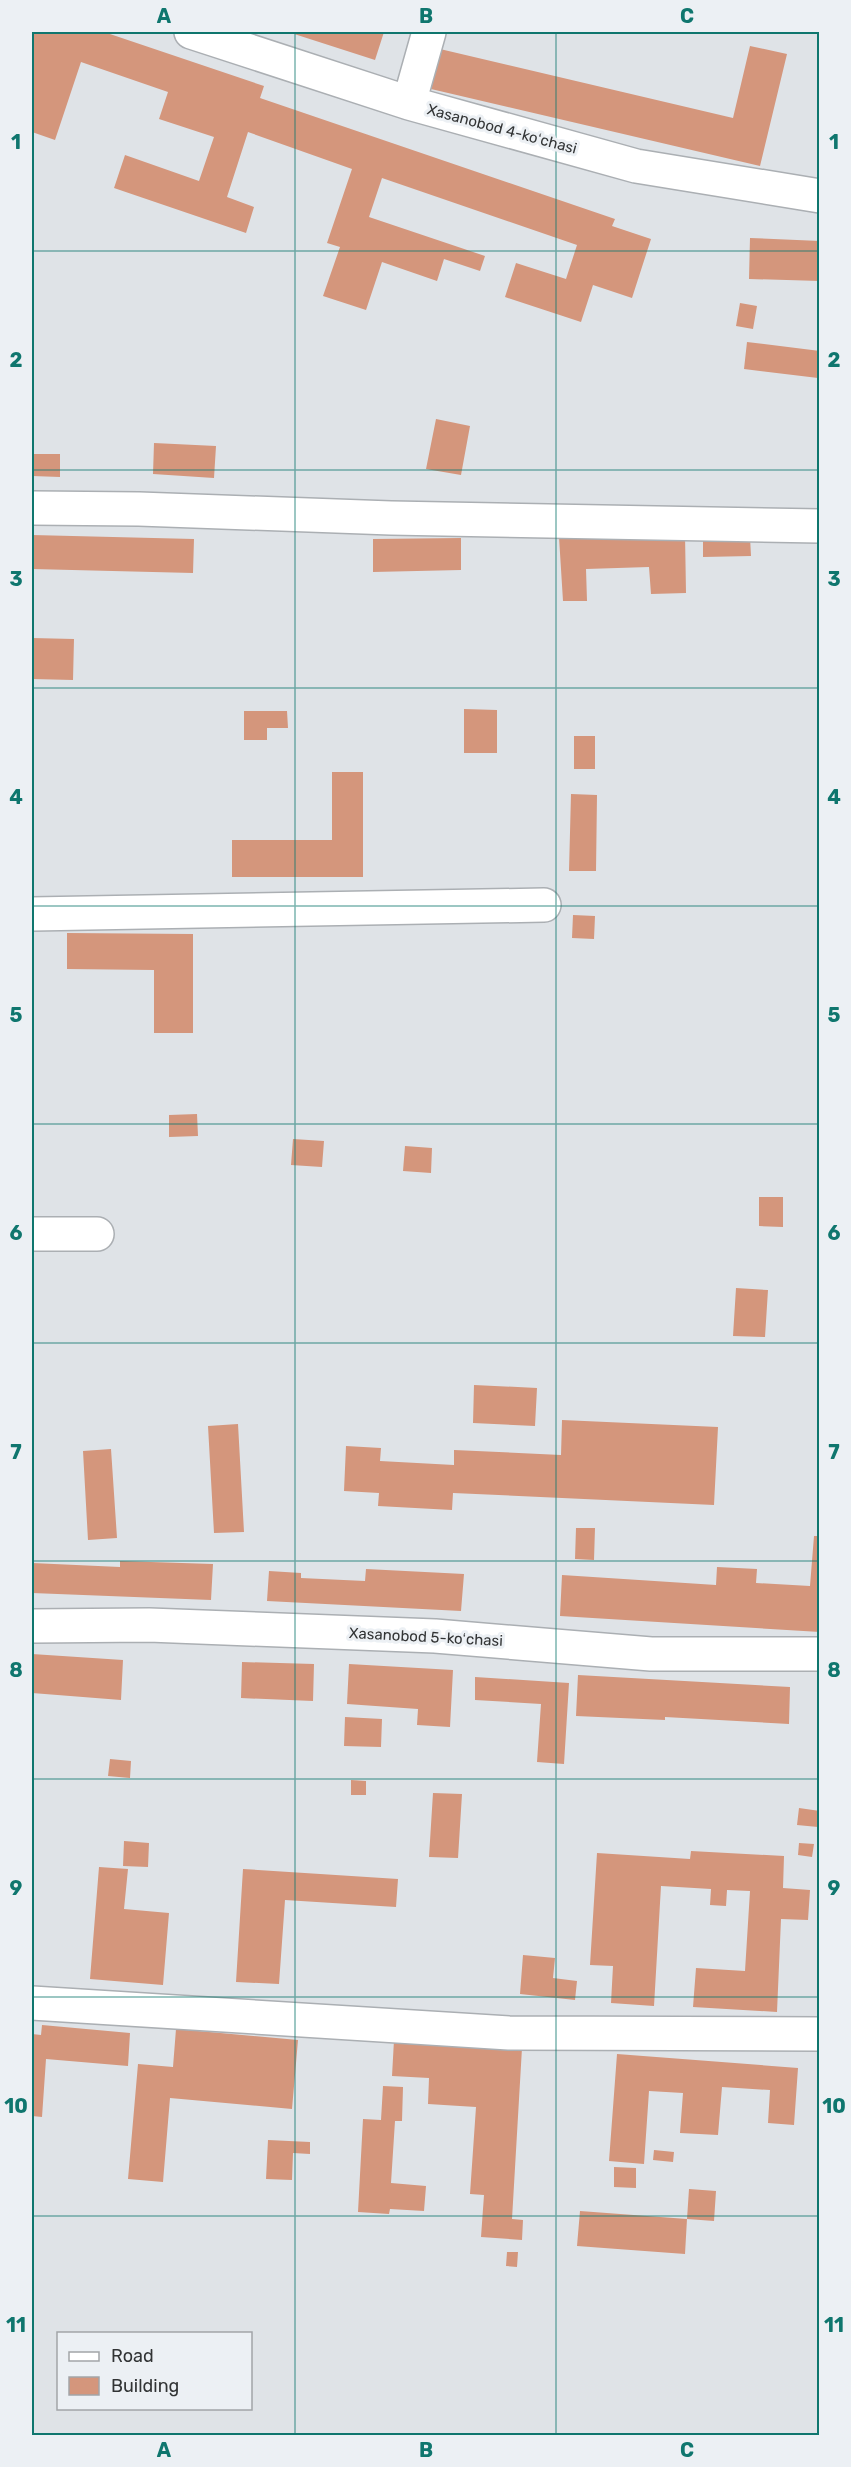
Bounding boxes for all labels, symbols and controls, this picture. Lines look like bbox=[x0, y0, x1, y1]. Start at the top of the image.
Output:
text: A bbox=[157, 4, 172, 28]
text: B bbox=[419, 4, 433, 28]
text: C bbox=[680, 4, 694, 28]
street label: Xasanobod 4-koʻchasi bbox=[425, 100, 579, 158]
text: 1 bbox=[11, 130, 21, 154]
text: 1 bbox=[829, 130, 839, 154]
text: 2 bbox=[10, 348, 23, 372]
text: 2 bbox=[828, 348, 841, 372]
text: 3 bbox=[9, 567, 23, 591]
text: 3 bbox=[827, 567, 841, 591]
text: 4 bbox=[9, 785, 23, 809]
text: 4 bbox=[827, 785, 841, 809]
text: 5 bbox=[10, 1003, 23, 1027]
text: 5 bbox=[828, 1003, 841, 1027]
text: 6 bbox=[9, 1221, 23, 1245]
text: 6 bbox=[827, 1221, 841, 1245]
text: 7 bbox=[10, 1440, 22, 1464]
text: 7 bbox=[828, 1440, 840, 1464]
street label: Xasanobod 5-koʻchasi bbox=[349, 1624, 503, 1650]
text: 8 bbox=[9, 1658, 23, 1682]
text: 8 bbox=[827, 1658, 841, 1682]
text: 9 bbox=[10, 1876, 23, 1900]
text: 9 bbox=[828, 1876, 841, 1900]
text: 10 bbox=[4, 2094, 28, 2118]
text: 10 bbox=[822, 2094, 846, 2118]
text: 11 bbox=[6, 2313, 26, 2337]
text: 11 bbox=[824, 2313, 844, 2337]
legend bbox=[57, 2332, 252, 2410]
text: Road bbox=[111, 2345, 154, 2367]
text: Building bbox=[111, 2375, 179, 2397]
text: A bbox=[157, 2438, 172, 2462]
text: B bbox=[419, 2438, 433, 2462]
text: C bbox=[680, 2438, 694, 2462]

